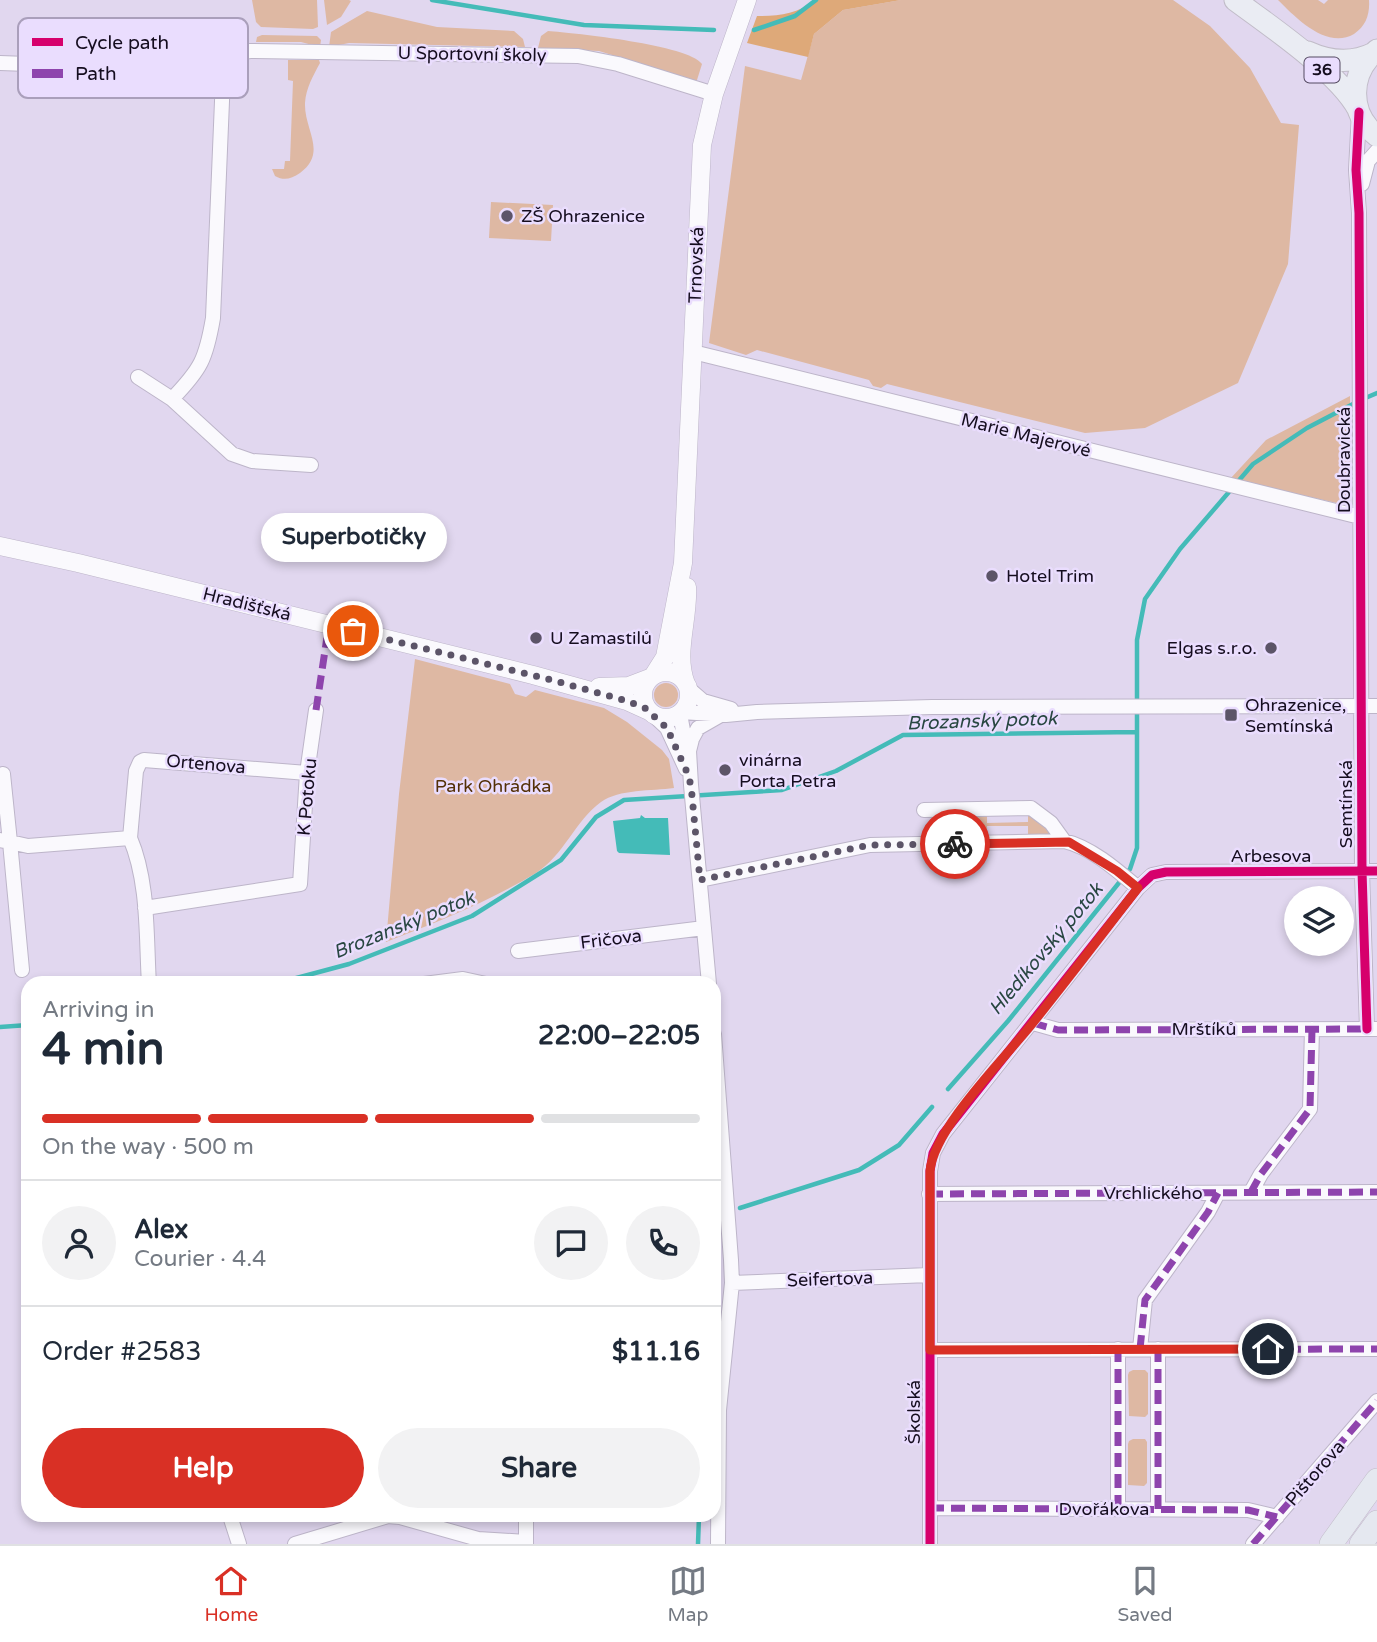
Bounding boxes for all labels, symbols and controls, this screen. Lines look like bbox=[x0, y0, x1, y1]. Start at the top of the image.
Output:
legend bbox=[18, 18, 248, 98]
text: Cycle path bbox=[75, 32, 169, 54]
street label: U Sportovní školy bbox=[397, 42, 547, 66]
road number: 36 bbox=[1304, 58, 1340, 82]
text: Path bbox=[75, 63, 117, 85]
place label: ZŠ Ohrazenice bbox=[521, 205, 645, 227]
marker: ZŠ Ohrazenice bbox=[499, 208, 515, 224]
street label: Trnovská bbox=[684, 226, 708, 304]
street label: Doubravická bbox=[1333, 407, 1355, 513]
street label: Marie Majerové bbox=[959, 408, 1093, 462]
callout: Superbotičky bbox=[260, 512, 446, 561]
text: Superbotičky bbox=[282, 523, 426, 551]
place label: Hotel Trim bbox=[1006, 565, 1094, 587]
marker: Hotel Trim bbox=[984, 568, 1000, 584]
street label: Hradišťská bbox=[201, 582, 293, 626]
pin bbox=[323, 601, 383, 661]
icon: bag bbox=[334, 612, 372, 650]
place label: U Zamastilů bbox=[550, 627, 652, 649]
marker: U Zamastilů bbox=[528, 630, 544, 646]
place label: Elgas s.r.o. bbox=[1167, 637, 1257, 659]
marker: Elgas s.r.o. bbox=[1263, 640, 1279, 656]
place label: Ohrazenice, Semtínská bbox=[1245, 694, 1346, 737]
water label: Brozanský potok bbox=[906, 707, 1059, 735]
marker: Ohrazenice, Semtínská bbox=[1223, 707, 1239, 723]
place label: vinárna Porta Petra bbox=[739, 749, 836, 792]
street label: Ortenova bbox=[165, 750, 247, 778]
street label: K Potoku bbox=[293, 757, 321, 837]
street label: Semtínská bbox=[1335, 760, 1357, 848]
marker: vinárna Porta Petra bbox=[717, 762, 733, 778]
park label: Park Ohrádka bbox=[435, 775, 551, 797]
courier bbox=[920, 809, 990, 879]
icon: bike bbox=[936, 825, 974, 863]
street label: Arbesova bbox=[1231, 845, 1311, 867]
water label: Hledíkovský potok bbox=[984, 877, 1109, 1019]
water label: Brozanský potok bbox=[330, 886, 479, 963]
map controls bbox=[1284, 886, 1354, 956]
button: layers bbox=[1284, 886, 1354, 956]
street label: Fričova bbox=[579, 924, 643, 954]
text: Arriving in bbox=[42, 996, 155, 1024]
street label: Mrštíků bbox=[1172, 1018, 1236, 1040]
text: 22:00–22:05 bbox=[538, 1020, 700, 1051]
text: 4 min bbox=[42, 1022, 165, 1077]
text: On the way · 500 m bbox=[42, 1133, 254, 1161]
street label: Vrchlického bbox=[1103, 1182, 1203, 1204]
button: person bbox=[42, 1206, 116, 1280]
button: chat bbox=[534, 1206, 608, 1280]
button: phone bbox=[626, 1206, 700, 1280]
text: Alex bbox=[134, 1214, 188, 1245]
text: Courier · 4.4 bbox=[134, 1245, 266, 1273]
street label: Seifertova bbox=[786, 1267, 874, 1291]
pin bbox=[1238, 1319, 1298, 1379]
icon: home bbox=[1249, 1330, 1287, 1368]
text: Order #2583 bbox=[42, 1336, 202, 1367]
text: $11.16 bbox=[612, 1336, 700, 1367]
street label: Školská bbox=[903, 1380, 925, 1444]
button: Help bbox=[42, 1428, 364, 1508]
button: Share bbox=[378, 1428, 700, 1508]
street label: Pištorova bbox=[1281, 1436, 1349, 1510]
street label: Dvořákova bbox=[1059, 1498, 1149, 1520]
tab: Home bbox=[205, 1562, 258, 1626]
tab: Map bbox=[667, 1562, 708, 1626]
tab: Saved bbox=[1118, 1562, 1172, 1626]

